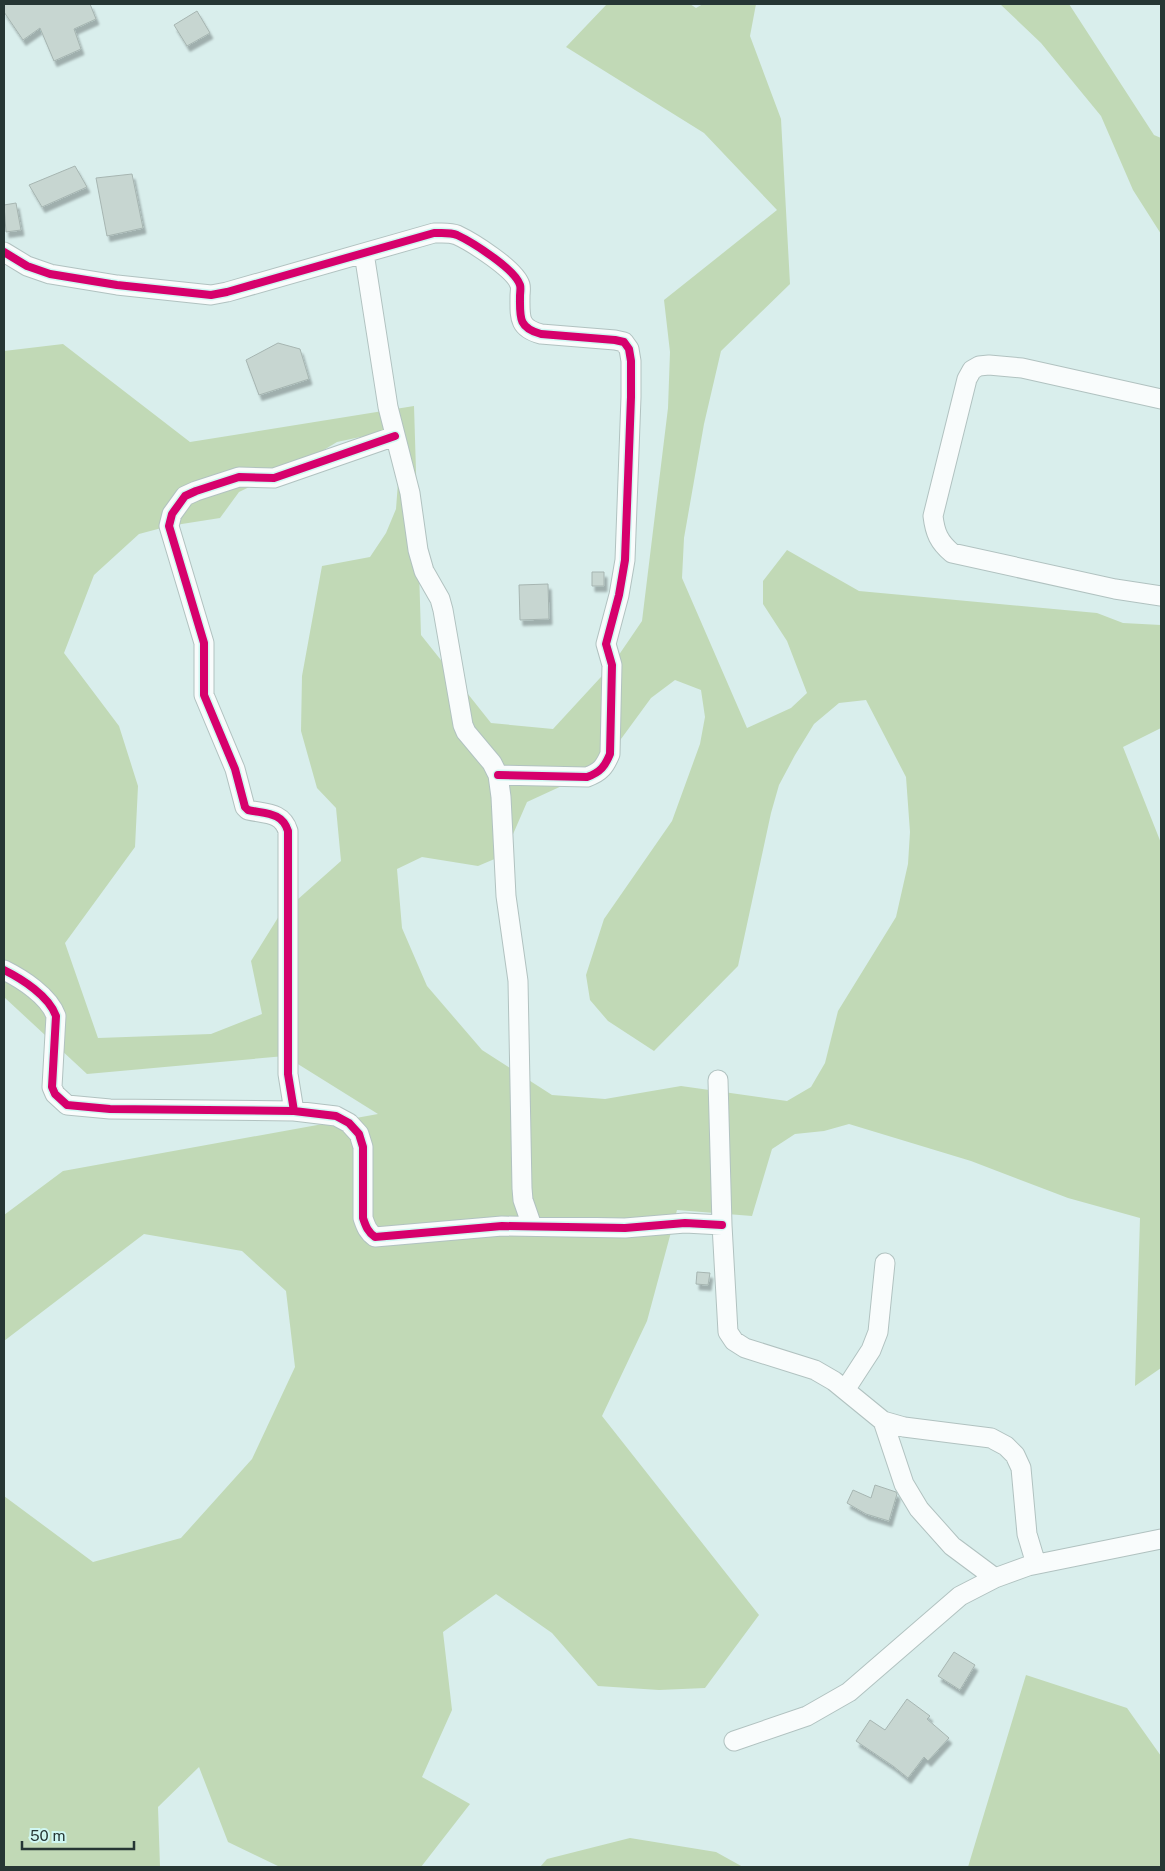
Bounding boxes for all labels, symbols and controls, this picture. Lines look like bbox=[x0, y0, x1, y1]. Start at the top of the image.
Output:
scale bar bbox=[22, 1818, 135, 1850]
text: 50 m bbox=[30, 1827, 65, 1844]

